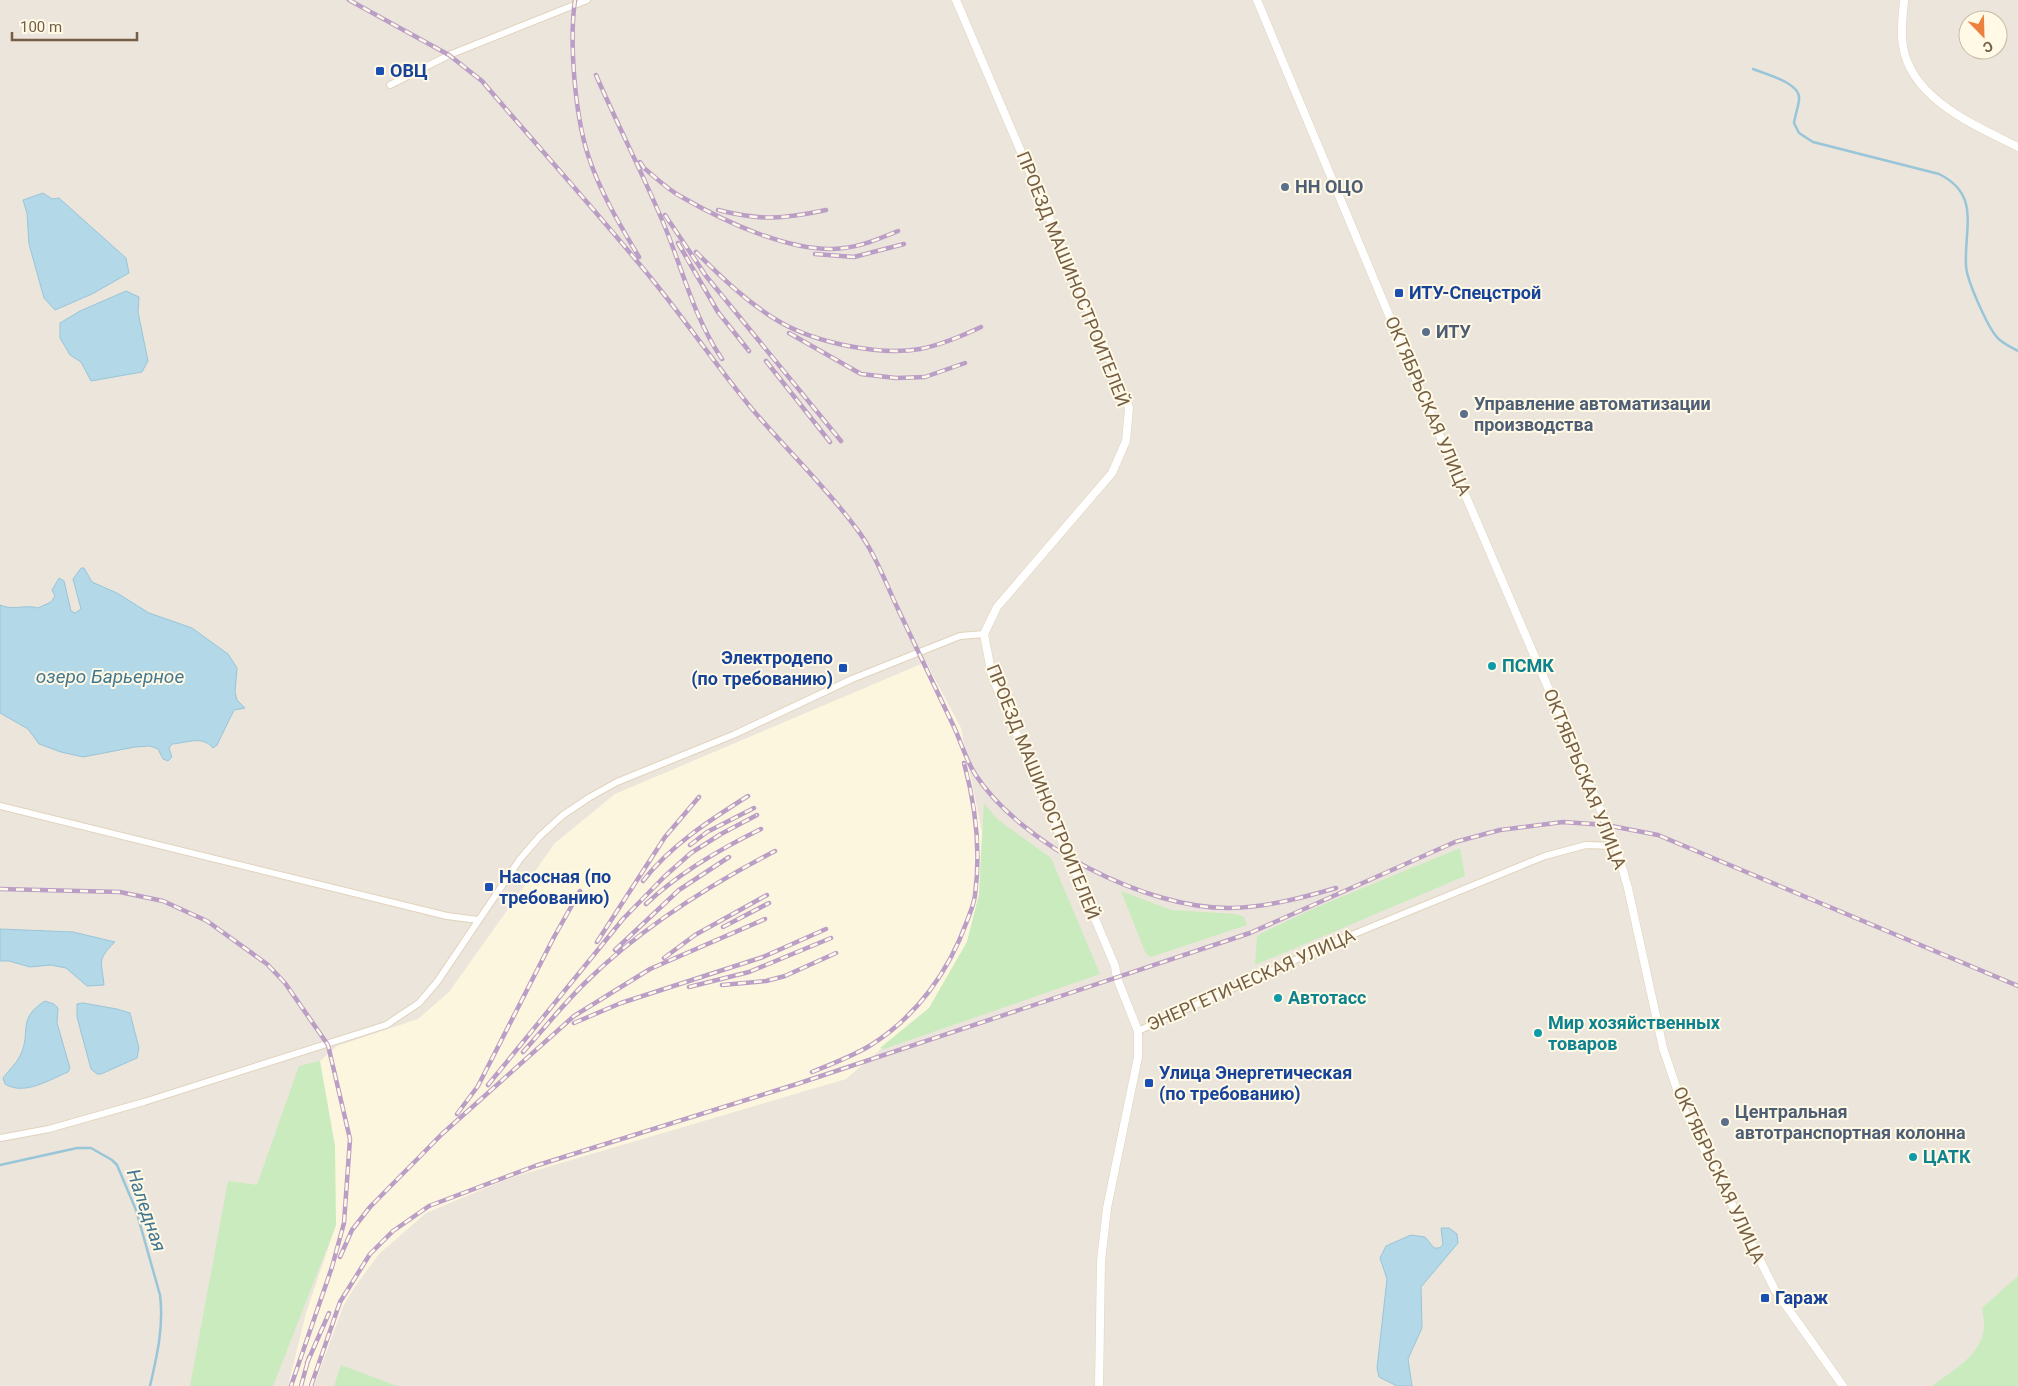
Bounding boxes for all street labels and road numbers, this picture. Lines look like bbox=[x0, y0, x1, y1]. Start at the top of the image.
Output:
street label: ПРОЕЗД МАШИНОСТРОИТЕЛЕЙ bbox=[1013, 148, 1134, 410]
street label: ОКТЯБРЬСКАЯ УЛИЦА bbox=[1381, 313, 1476, 499]
street label: ПРОЕЗД МАШИНОСТРОИТЕЛЕЙ bbox=[983, 661, 1104, 923]
street label: ОКТЯБРЬСКАЯ УЛИЦА bbox=[1540, 686, 1631, 872]
street label: ЭНЕРГЕТИЧЕСКАЯ УЛИЦА bbox=[1144, 924, 1358, 1035]
street label: ОКТЯБРЬСКАЯ УЛИЦА bbox=[1669, 1083, 1770, 1267]

